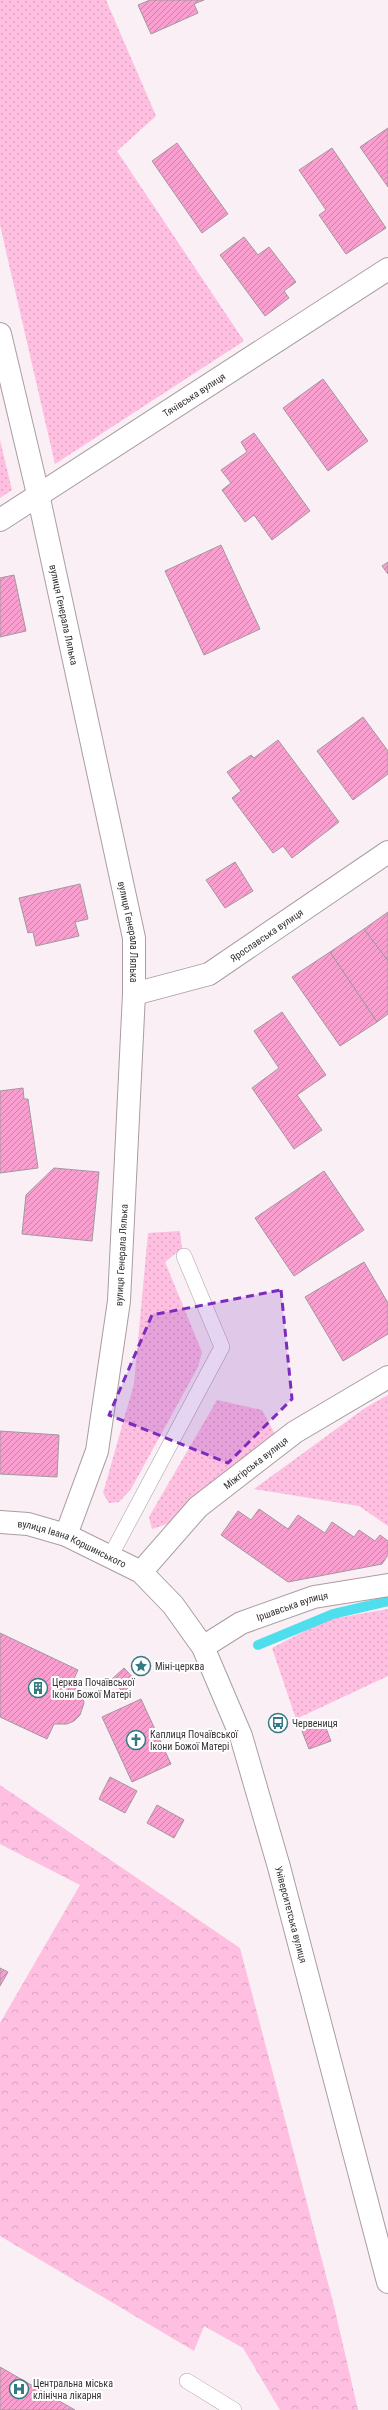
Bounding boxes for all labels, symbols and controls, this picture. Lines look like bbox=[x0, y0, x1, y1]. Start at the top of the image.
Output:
street label: Тячівська вулиця bbox=[161, 371, 228, 419]
street label: вулиця Генерала Лялька bbox=[47, 564, 80, 666]
street label: вулиця Генерала Лялька bbox=[116, 880, 139, 983]
street label: Ярославська вулиця bbox=[228, 907, 305, 964]
street label: вулиця Генерала Лялька bbox=[113, 1203, 130, 1306]
street label: Міжгірська вулиця bbox=[221, 1435, 290, 1491]
street label: вулиця Івана Коршинського bbox=[17, 1518, 128, 1570]
street label: Іршавська вулиця bbox=[255, 1590, 329, 1623]
place icon: Міні-церква bbox=[130, 1655, 152, 1677]
place label: Міні-церква bbox=[155, 1661, 204, 1672]
building icon: Церква Почаївської Ікони Божої Матері bbox=[27, 1677, 49, 1699]
place label: Церква Почаївської Ікони Божої Матері bbox=[52, 1677, 135, 1700]
bus stop icon: Червениця bbox=[267, 1712, 289, 1734]
place label: Червениця bbox=[292, 1718, 338, 1729]
church icon: Каплиця Почаївської Ікони Божої Матері bbox=[125, 1729, 147, 1751]
place label: Каплиця Почаївської Ікони Божої Матері bbox=[150, 1729, 238, 1752]
street label: Університетська вулиця bbox=[273, 1865, 309, 1964]
hospital icon: Центральна міська клінічна лікарня bbox=[8, 2378, 30, 2400]
place label: Центральна міська клінічна лікарня bbox=[33, 2378, 113, 2401]

